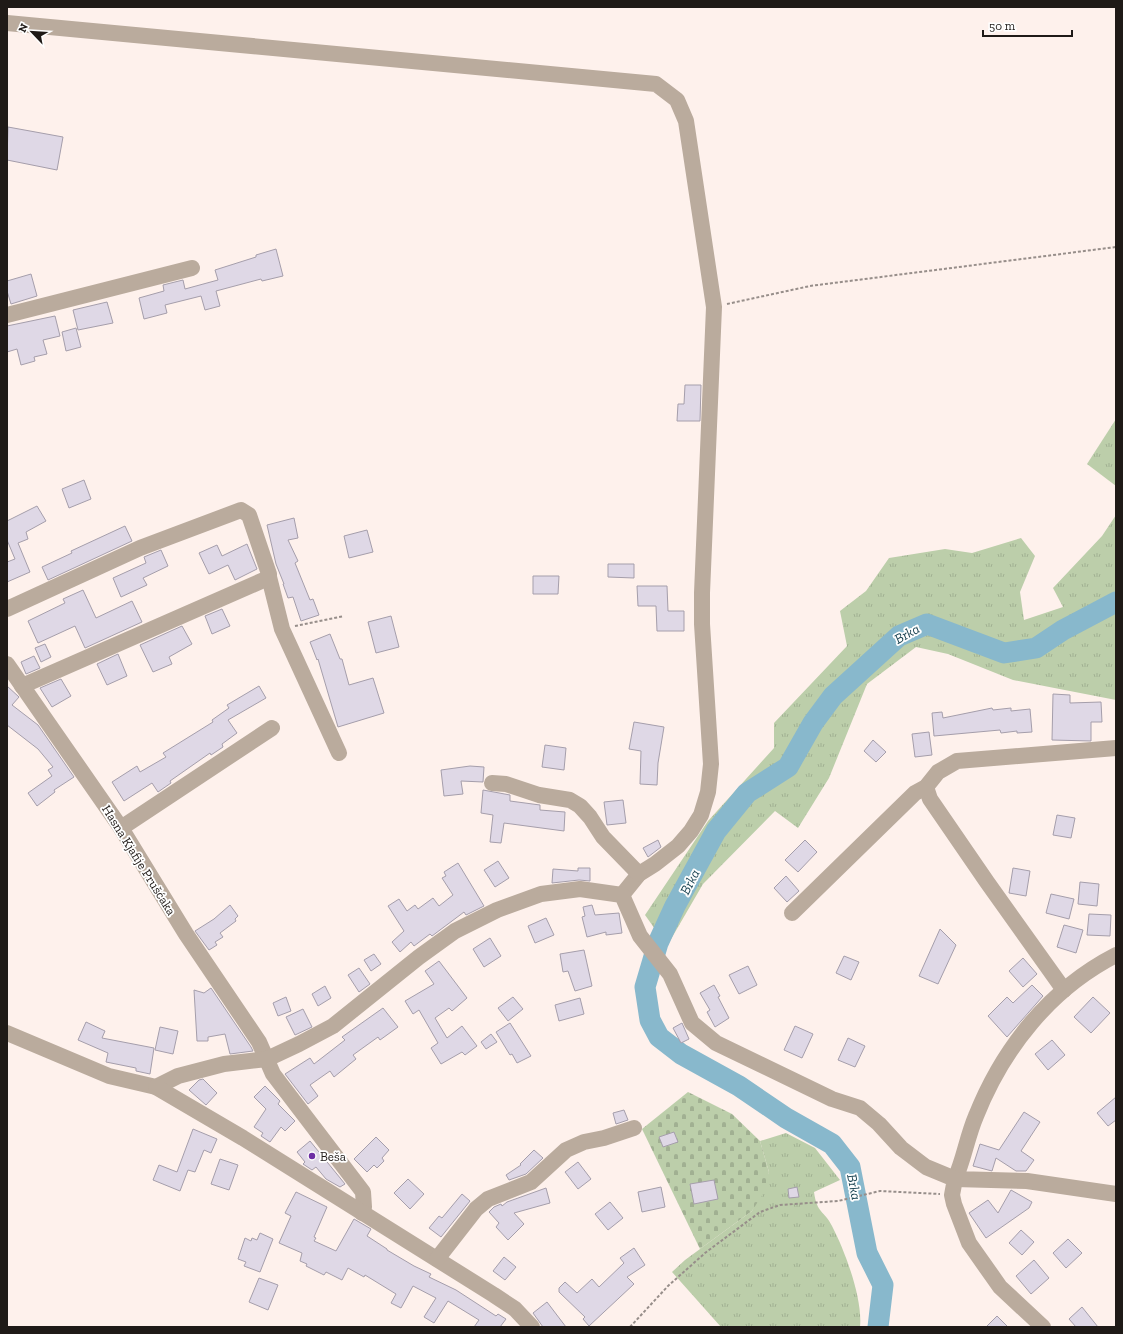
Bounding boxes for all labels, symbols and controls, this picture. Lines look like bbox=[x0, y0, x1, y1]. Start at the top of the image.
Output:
north arrow bbox=[12, 12, 52, 52]
scale bar bbox=[983, 12, 1072, 38]
text: 50 m bbox=[989, 19, 1016, 33]
text: N bbox=[16, 21, 31, 35]
water label: Brka bbox=[891, 620, 923, 648]
street label: Hasna Kjafije Prušćaka bbox=[98, 802, 179, 919]
water label: Brka bbox=[676, 867, 704, 897]
place label: Beša bbox=[320, 1149, 347, 1164]
marker: Beša bbox=[307, 1151, 317, 1161]
water label: Brka bbox=[843, 1173, 865, 1201]

